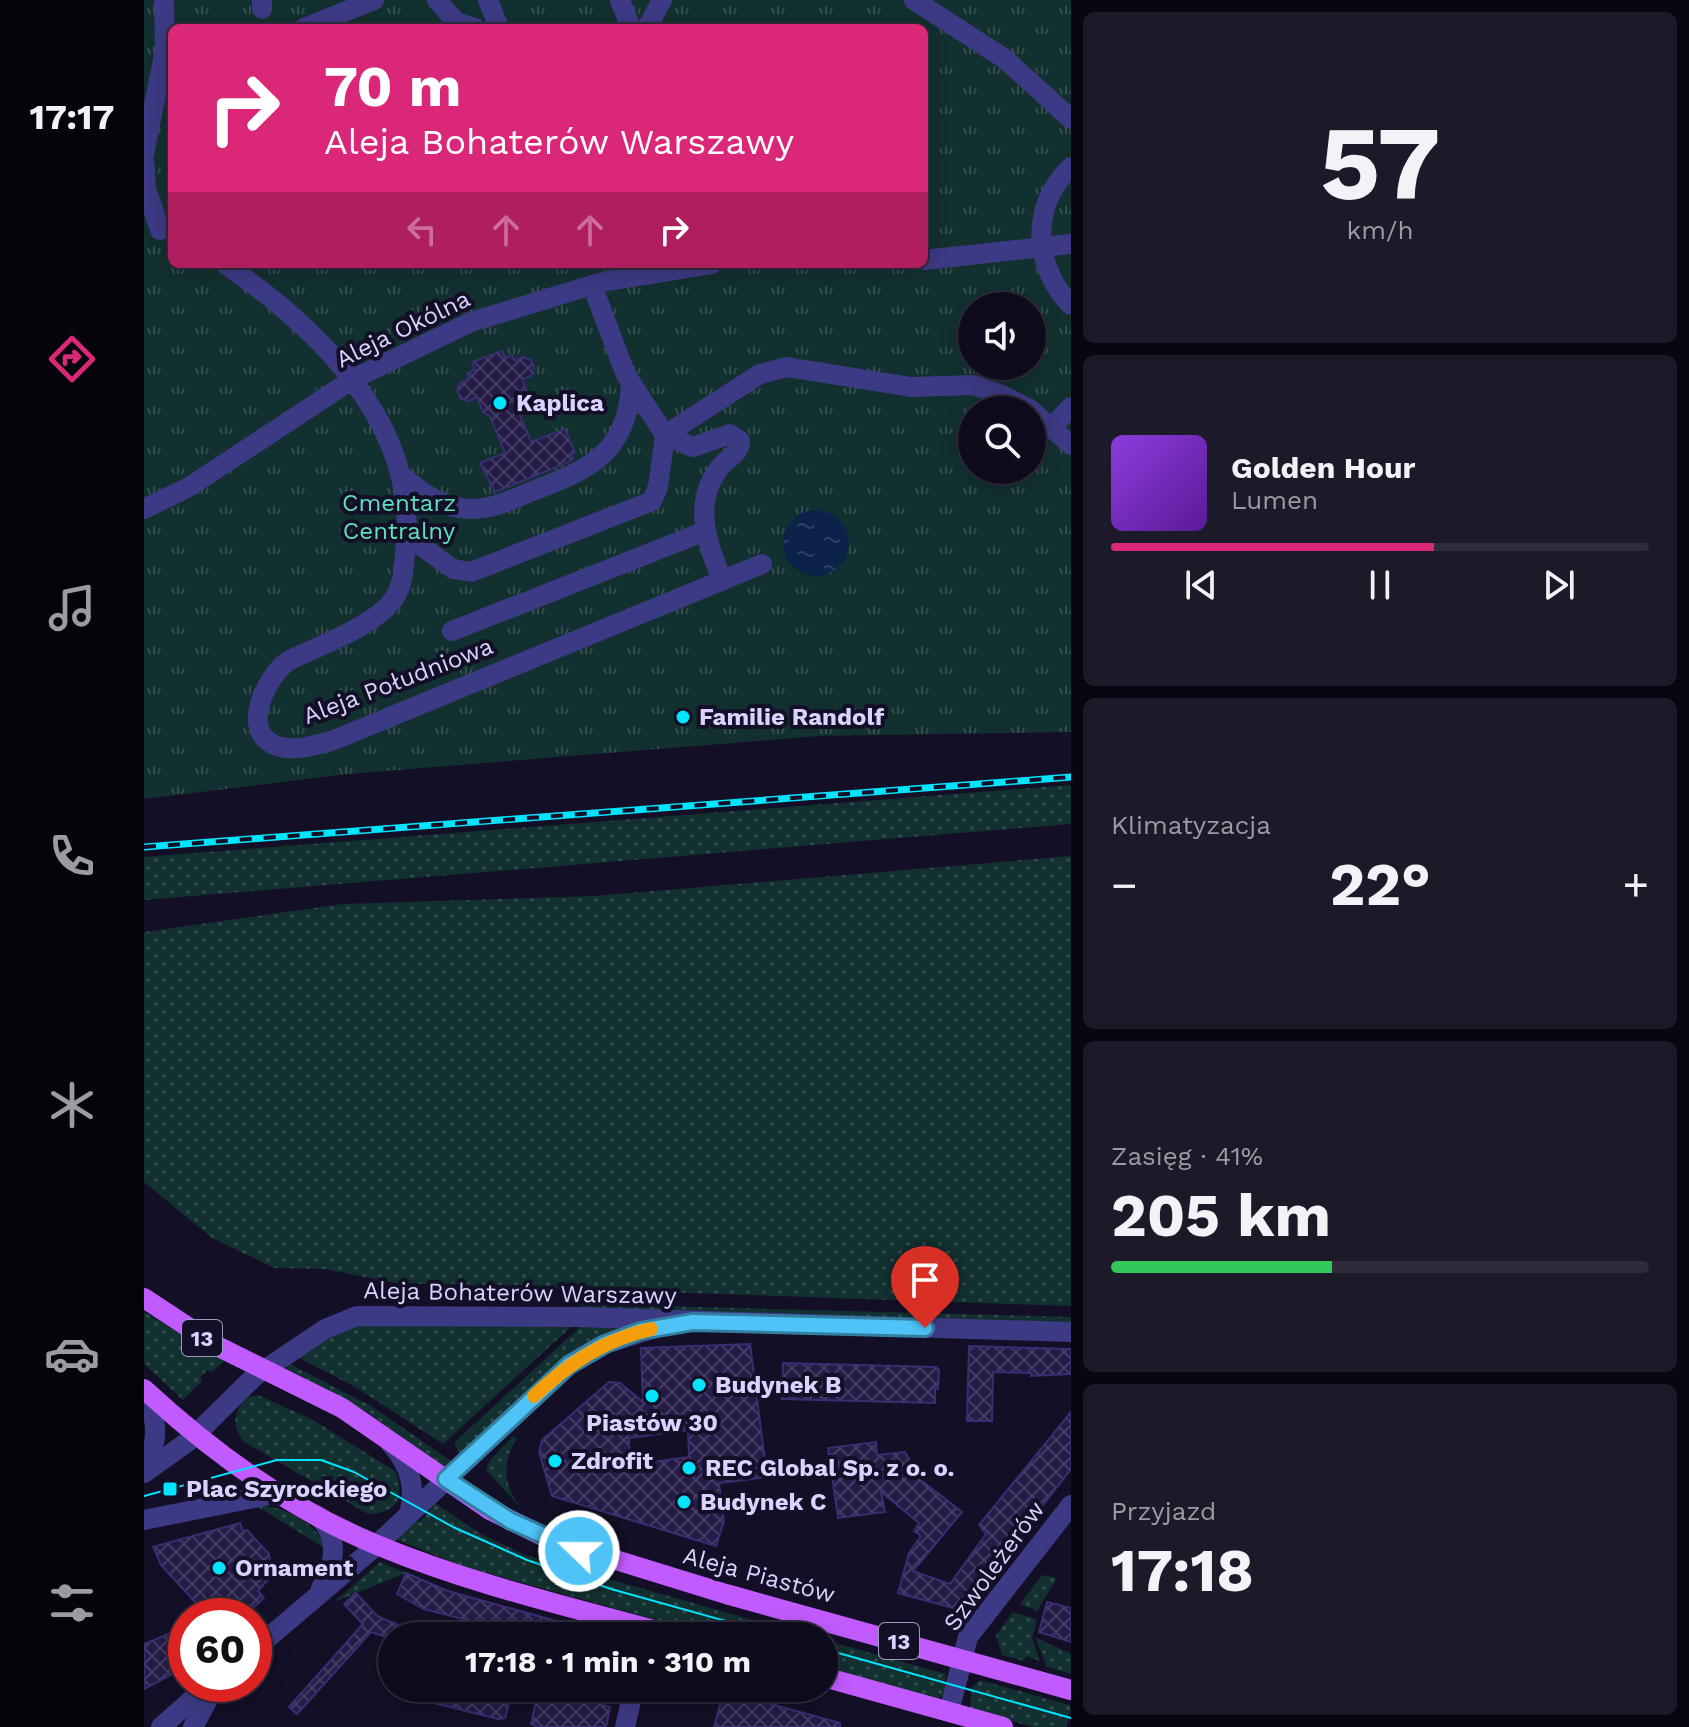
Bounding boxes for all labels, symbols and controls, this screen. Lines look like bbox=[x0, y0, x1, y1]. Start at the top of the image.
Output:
text: 70 m bbox=[324, 54, 461, 120]
icon: right bbox=[192, 56, 296, 160]
text: 17:17 bbox=[29, 96, 115, 138]
text: 57 bbox=[1320, 102, 1440, 224]
text: Aleja Bohaterów Warszawy bbox=[324, 121, 794, 163]
icon: left bbox=[400, 208, 444, 252]
icon: ahead bbox=[484, 208, 528, 252]
icon: ahead bbox=[568, 208, 612, 252]
icon: right bbox=[652, 208, 696, 252]
text: km/h bbox=[1347, 215, 1413, 245]
street label: Aleja Okólna bbox=[331, 284, 475, 374]
map controls bbox=[958, 292, 1046, 484]
button: sound bbox=[958, 292, 1046, 380]
icon: directions bbox=[44, 331, 100, 387]
place label: Kaplica bbox=[516, 389, 604, 417]
marker: Kaplica bbox=[491, 394, 509, 412]
button: search bbox=[958, 396, 1046, 484]
text: Golden Hour bbox=[1231, 450, 1415, 485]
text: Lumen bbox=[1231, 485, 1318, 515]
park label: Cmentarz Centralny bbox=[342, 489, 456, 545]
icon: previous bbox=[1179, 563, 1223, 607]
icon: pause bbox=[1358, 563, 1402, 607]
icon: next bbox=[1537, 563, 1581, 607]
icon: music bbox=[44, 580, 100, 636]
street label: Aleja Południowa bbox=[299, 632, 497, 730]
place label: Familie Randolf bbox=[699, 703, 884, 731]
marker: Familie Randolf bbox=[674, 708, 692, 726]
text: Klimatyzacja bbox=[1111, 810, 1271, 840]
icon: phone bbox=[44, 828, 100, 884]
text: 22° bbox=[1329, 849, 1431, 920]
text: − bbox=[1111, 859, 1138, 911]
text: + bbox=[1622, 859, 1649, 911]
icon: climate bbox=[44, 1077, 100, 1133]
text: Zasięg · 41% bbox=[1111, 1141, 1263, 1171]
text: 205 km bbox=[1111, 1180, 1331, 1251]
pin bbox=[891, 1246, 959, 1328]
icon: arrive bbox=[903, 1258, 947, 1302]
street label: Aleja Bohaterów Warszawy bbox=[363, 1276, 678, 1310]
road number: 13 bbox=[182, 1320, 222, 1356]
icon: car bbox=[44, 1326, 100, 1382]
place label: Budynek B bbox=[715, 1371, 841, 1399]
marker: Budynek B bbox=[690, 1376, 708, 1394]
marker: Piastów 30 bbox=[643, 1387, 661, 1405]
place label: Piastów 30 bbox=[586, 1409, 718, 1437]
place label: Zdrofit bbox=[571, 1447, 653, 1475]
marker: Zdrofit bbox=[546, 1452, 564, 1470]
place label: REC Global Sp. z o. o. bbox=[705, 1454, 954, 1482]
marker: REC Global Sp. z o. o. bbox=[680, 1459, 698, 1477]
place label: Plac Szyrockiego bbox=[186, 1475, 387, 1503]
marker: Plac Szyrockiego bbox=[161, 1480, 179, 1498]
place label: Budynek C bbox=[700, 1488, 826, 1516]
marker: Budynek C bbox=[675, 1493, 693, 1511]
street label: Szwoleżerów bbox=[938, 1496, 1050, 1636]
text: Przyjazd bbox=[1111, 1496, 1216, 1526]
position arrow bbox=[537, 1509, 621, 1593]
text: 17:18 bbox=[1111, 1535, 1254, 1606]
street label: Aleja Piastów bbox=[680, 1541, 838, 1609]
place label: Ornament bbox=[235, 1554, 354, 1582]
marker: Ornament bbox=[210, 1559, 228, 1577]
icon: filters bbox=[44, 1575, 100, 1631]
speed limit sign: 60 bbox=[168, 1598, 272, 1702]
road number: 13 bbox=[879, 1623, 919, 1659]
text: 17:18 · 1 min · 310 m bbox=[465, 1644, 751, 1679]

